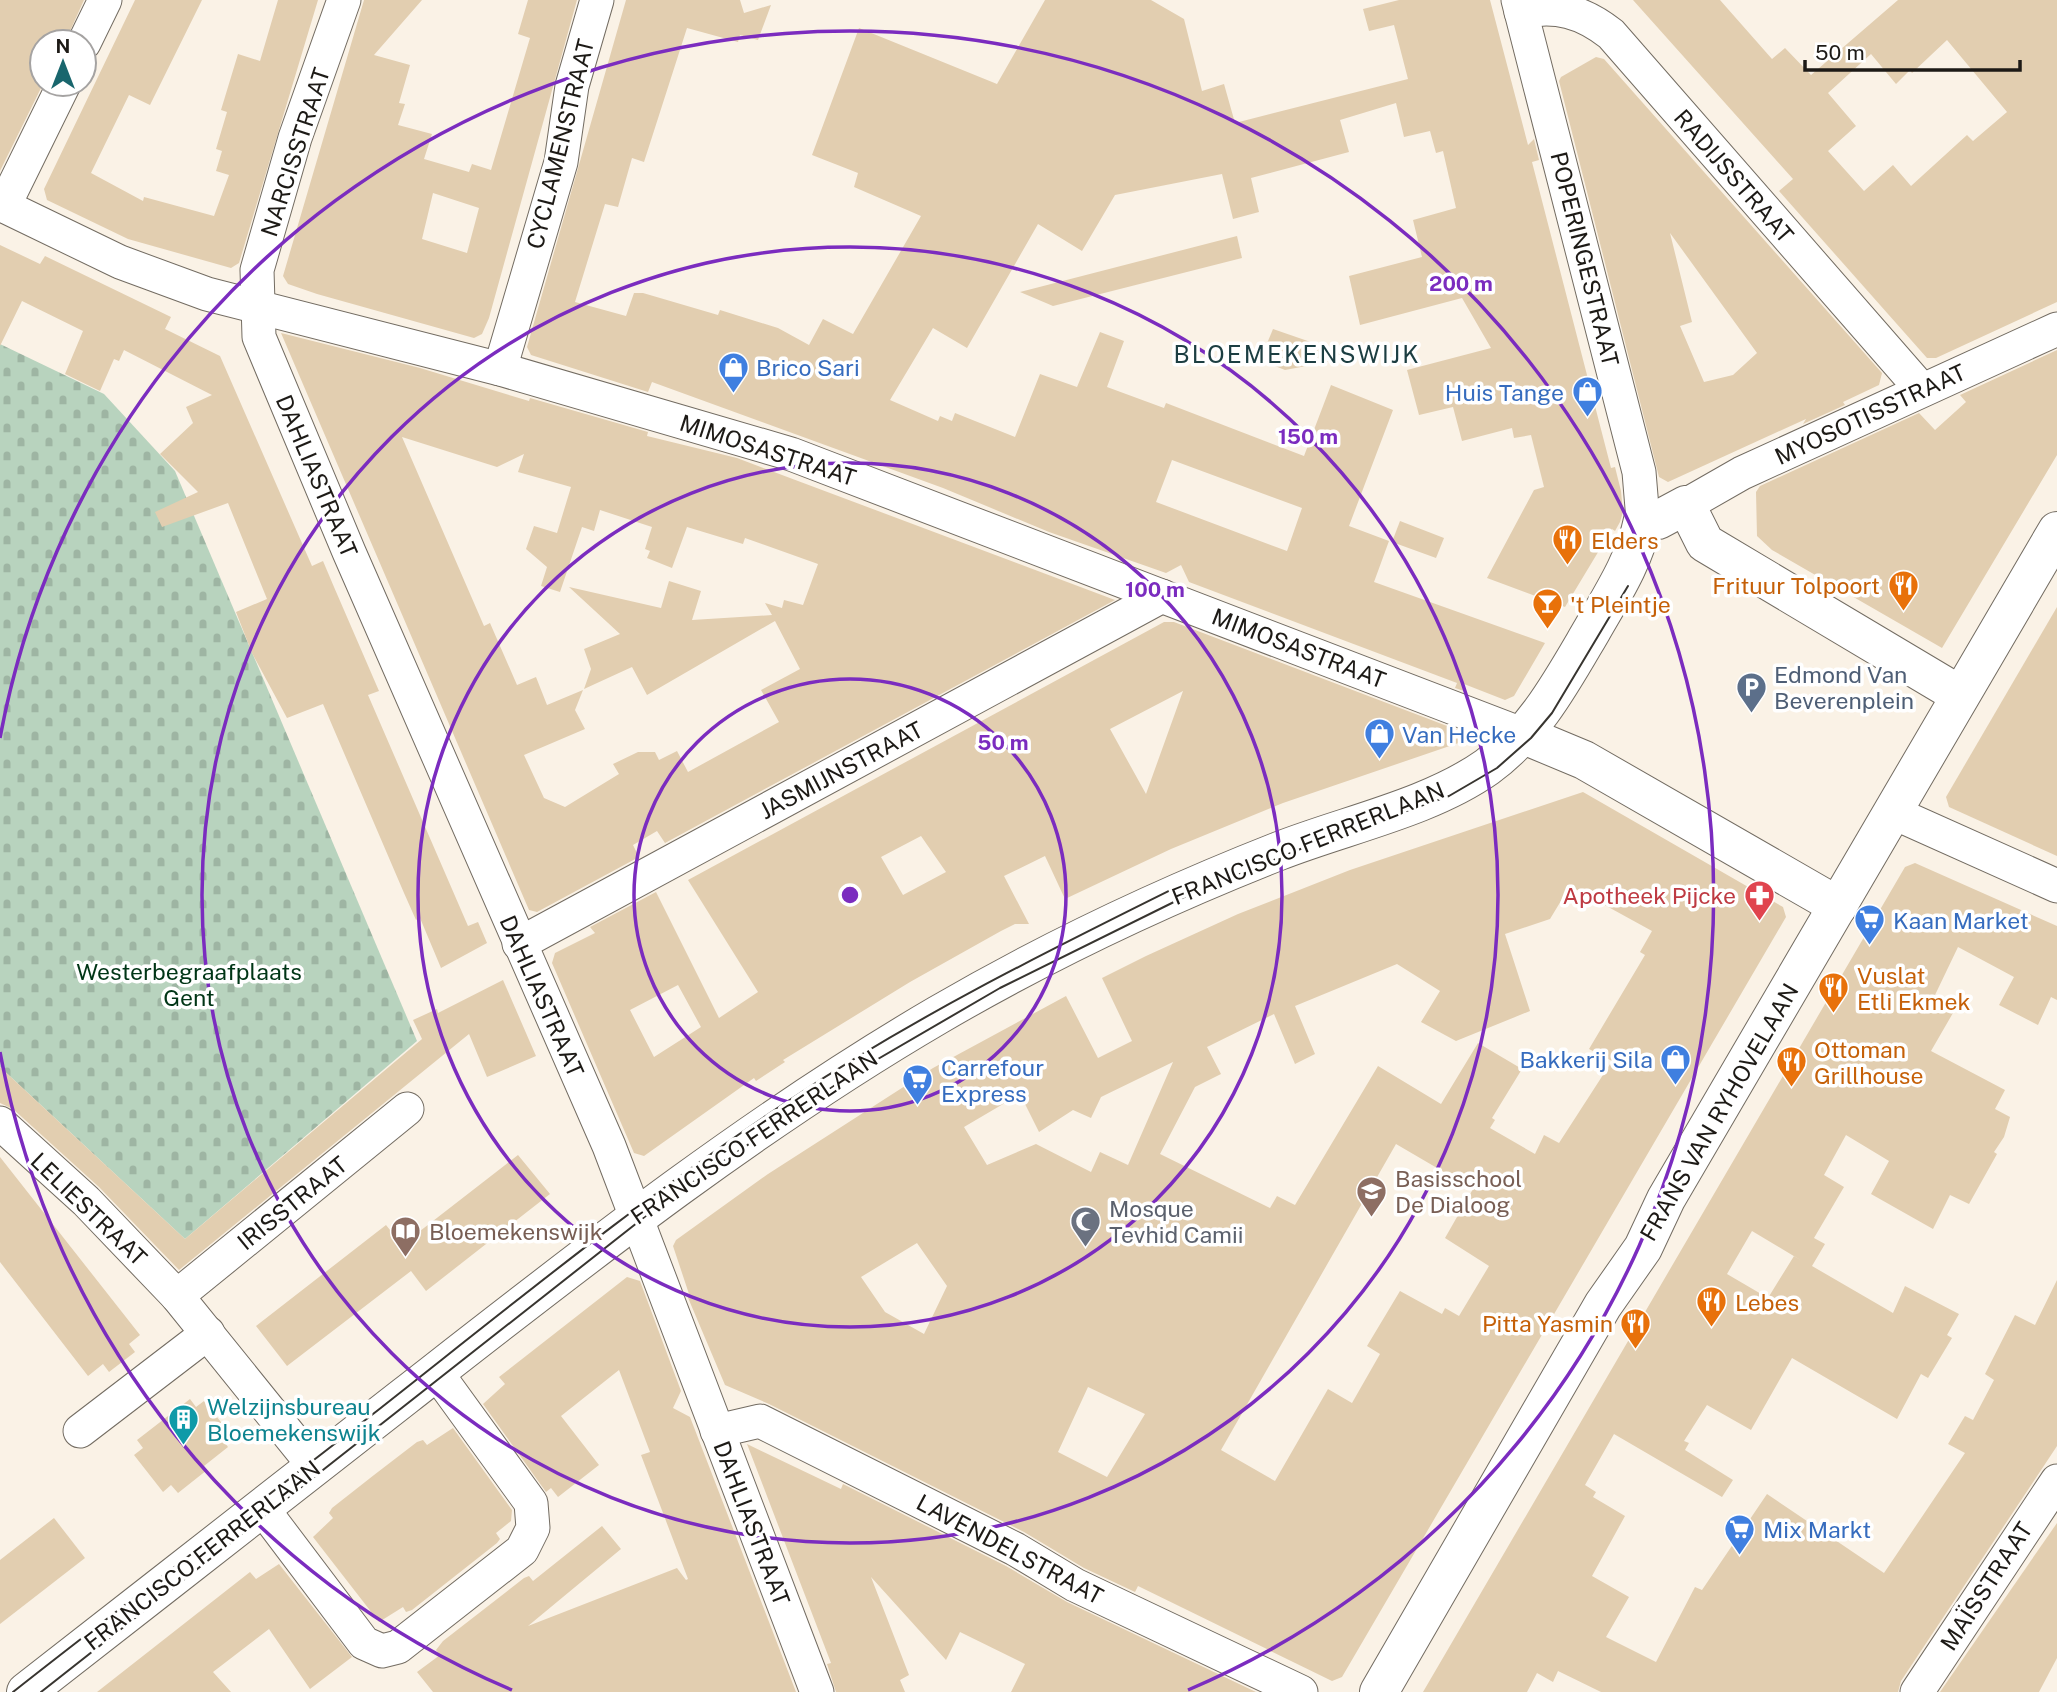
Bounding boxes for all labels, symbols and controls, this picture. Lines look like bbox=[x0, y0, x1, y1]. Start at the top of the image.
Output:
north arrow bbox=[28, 28, 98, 98]
scale bar bbox=[1805, 28, 2020, 72]
text: N bbox=[56, 35, 70, 57]
street label: CYCLAMENSTRAAT bbox=[521, 36, 599, 252]
text: 50 m bbox=[1815, 40, 1865, 65]
street label: NARCISSTRAAT bbox=[255, 64, 335, 240]
street label: RADIJSSTRAAT bbox=[1669, 104, 1799, 248]
street label: POPERINGESTRAAT bbox=[1545, 149, 1625, 369]
text: 200 m bbox=[1429, 271, 1493, 296]
district label: BLOEMEKENSWIJK bbox=[1173, 340, 1421, 368]
shop icon: Brico Sari bbox=[716, 350, 750, 394]
place label: Brico Sari bbox=[756, 354, 860, 381]
street label: MYOSOTISSTRAAT bbox=[1770, 358, 1970, 470]
shop icon: Huis Tange bbox=[1570, 375, 1604, 419]
place label: Huis Tange bbox=[1445, 379, 1564, 406]
street label: DAHLIASTRAAT bbox=[271, 391, 364, 562]
street label: MIMOSASTRAAT bbox=[676, 409, 860, 491]
text: 150 m bbox=[1278, 424, 1338, 449]
restaurant icon: Elders bbox=[1551, 523, 1585, 567]
place label: Elders bbox=[1591, 527, 1659, 554]
restaurant icon: Frituur Tolpoort bbox=[1886, 568, 1920, 612]
place label: Frituur Tolpoort bbox=[1712, 572, 1880, 599]
text: 100 m bbox=[1125, 577, 1185, 602]
bar icon: 't Pleintje bbox=[1530, 587, 1564, 631]
place label: 't Pleintje bbox=[1570, 591, 1671, 618]
street label: MIMOSASTRAAT bbox=[1208, 602, 1390, 694]
place label: Edmond Van Beverenplein bbox=[1774, 661, 1914, 714]
parking icon: Edmond Van Beverenplein bbox=[1734, 670, 1768, 714]
street label: JASMIJNSTRAAT bbox=[755, 715, 928, 825]
shop icon: Van Hecke bbox=[1362, 717, 1396, 761]
place label: Van Hecke bbox=[1402, 721, 1516, 748]
text: 50 m bbox=[977, 730, 1029, 755]
street label: FRANCISCO FERRERLAAN bbox=[1168, 776, 1448, 910]
pharmacy icon: Apotheek Pijcke bbox=[1742, 878, 1776, 922]
place label: Apotheek Pijcke bbox=[1563, 882, 1736, 909]
centre of rings bbox=[838, 883, 862, 907]
supermarket icon: Kaan Market bbox=[1853, 903, 1887, 947]
place label: Kaan Market bbox=[1893, 907, 2029, 934]
street label: DAHLIASTRAAT bbox=[494, 911, 590, 1081]
park label: Westerbegraafplaats Gent bbox=[76, 958, 302, 1011]
place label: Vuslat Etli Ekmek bbox=[1857, 962, 1971, 1015]
restaurant icon: Vuslat Etli Ekmek bbox=[1817, 971, 1851, 1015]
street label: FRANS VAN RYHOVELAAN bbox=[1634, 979, 1804, 1245]
place label: Ottoman Grillhouse bbox=[1814, 1036, 1923, 1089]
shop icon: Bakkerij Sila bbox=[1659, 1042, 1693, 1086]
street label: FRANCISCO FERRERLAAN bbox=[626, 1044, 882, 1230]
restaurant icon: Ottoman Grillhouse bbox=[1774, 1045, 1808, 1089]
place label: Bakkerij Sila bbox=[1519, 1046, 1653, 1073]
place label: Carrefour Express bbox=[941, 1054, 1044, 1107]
supermarket icon: Carrefour Express bbox=[901, 1063, 935, 1107]
street label: LELIESTRAAT bbox=[25, 1147, 153, 1271]
street label: IRISSTRAAT bbox=[232, 1150, 352, 1255]
place label: Basisschool De Dialoog bbox=[1395, 1165, 1522, 1218]
school or university icon: Basisschool De Dialoog bbox=[1355, 1174, 1389, 1218]
place label: Mosque Tevhid Camii bbox=[1109, 1195, 1244, 1248]
mosque icon: Mosque Tevhid Camii bbox=[1069, 1204, 1103, 1248]
library icon: Bloemekenswijk bbox=[389, 1214, 423, 1258]
place label: Bloemekenswijk bbox=[429, 1218, 603, 1245]
restaurant icon: Lebes bbox=[1695, 1285, 1729, 1329]
place label: Lebes bbox=[1735, 1289, 1799, 1316]
restaurant icon: Pitta Yasmin bbox=[1619, 1306, 1653, 1350]
place label: Pitta Yasmin bbox=[1482, 1310, 1613, 1337]
place label: Welzijnsbureau Bloemekenswijk bbox=[207, 1393, 381, 1446]
building icon: Welzijnsbureau Bloemekenswijk bbox=[167, 1402, 201, 1446]
street label: DAHLIASTRAAT bbox=[708, 1437, 796, 1609]
street label: FRANCISCO FERRERLAAN bbox=[79, 1455, 325, 1655]
street label: LAVENDELSTRAAT bbox=[912, 1488, 1108, 1610]
supermarket icon: Mix Markt bbox=[1723, 1512, 1757, 1556]
place label: Mix Markt bbox=[1763, 1516, 1871, 1543]
street label: MAÏSSTRAAT bbox=[1934, 1516, 2038, 1655]

